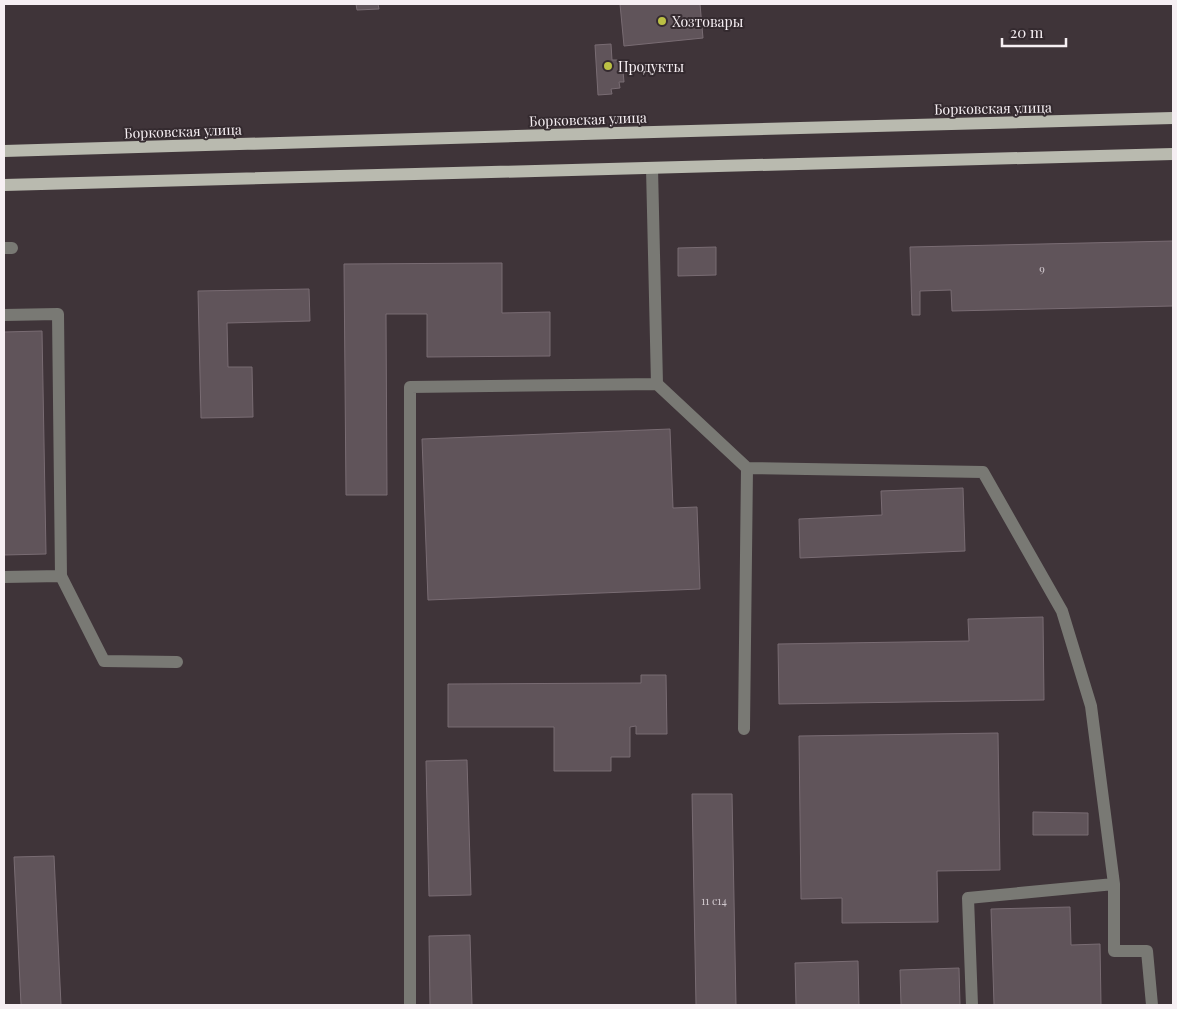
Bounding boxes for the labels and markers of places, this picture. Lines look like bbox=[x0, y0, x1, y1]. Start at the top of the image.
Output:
place label: Хозтовары bbox=[672, 12, 744, 31]
marker: Хозтовары bbox=[656, 15, 668, 27]
place label: Продукты bbox=[618, 57, 685, 76]
marker: Продукты bbox=[602, 60, 614, 72]

